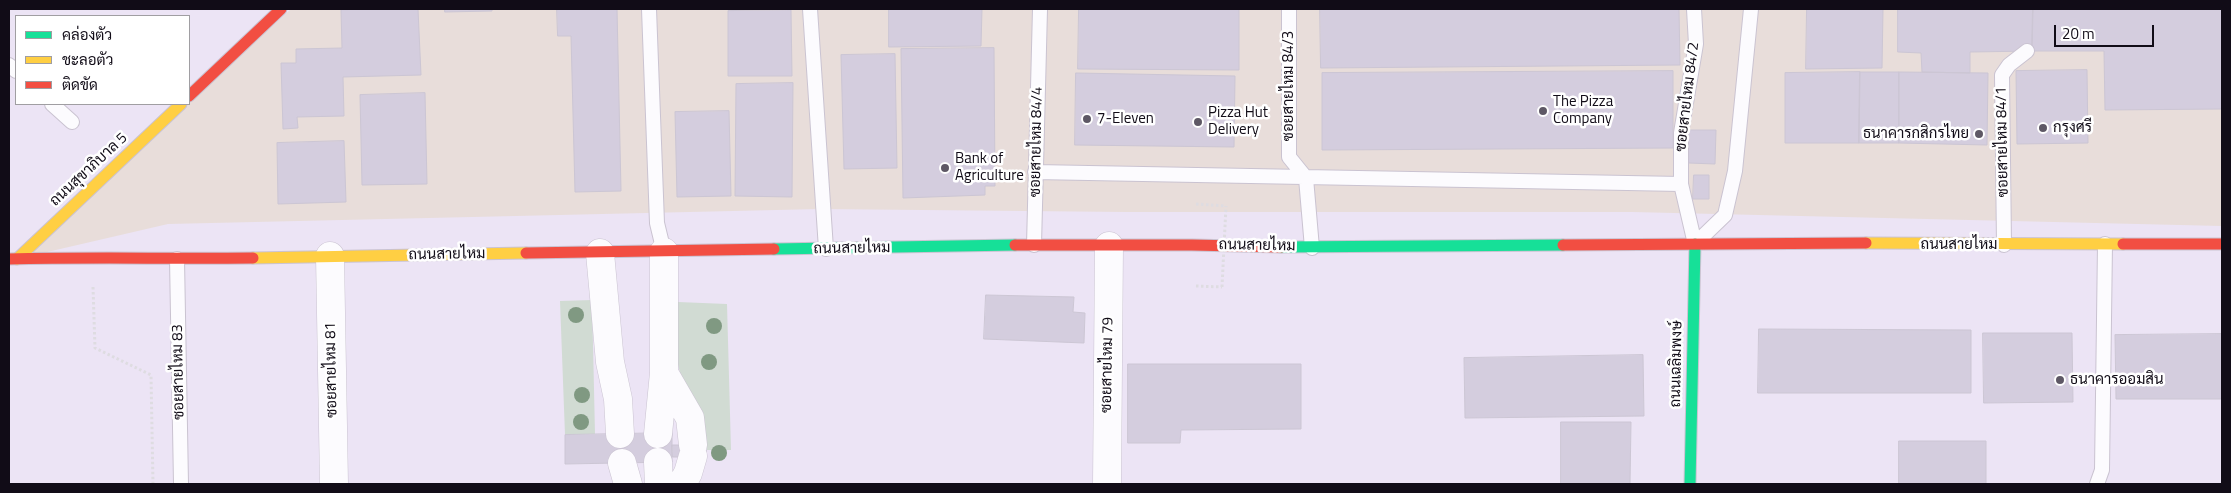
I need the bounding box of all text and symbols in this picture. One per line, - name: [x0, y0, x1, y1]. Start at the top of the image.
- legend: [15, 15, 190, 105]
- scale bar: [2056, 15, 2156, 47]
- text: 20 m: [2062, 22, 2095, 45]
- text: คล่องตัว: [62, 23, 112, 46]
- street label: ซอยสายไหม 84/3: [1280, 31, 1298, 141]
- street label: ซอยสายไหม 84/2: [1672, 41, 1704, 153]
- text: ชะลอตัว: [62, 48, 113, 71]
- text: ติดขัด: [62, 73, 98, 96]
- street label: ซอยสายไหม 84/4: [1027, 87, 1047, 197]
- street label: ซอยสายไหม 84/1: [1993, 87, 2013, 197]
- place label: The Pizza Company: [1553, 93, 1613, 128]
- place label: Pizza Hut Delivery: [1208, 104, 1268, 139]
- marker: The Pizza Company: [1537, 105, 1549, 117]
- place label: 7-Eleven: [1097, 110, 1154, 128]
- marker: 7-Eleven: [1081, 113, 1093, 125]
- marker: Pizza Hut Delivery: [1192, 116, 1204, 128]
- place label: กรุงศรี: [2053, 119, 2092, 137]
- marker: กรุงศรี: [2037, 122, 2049, 134]
- place label: ธนาคารกสิกรไทย: [1863, 125, 1969, 143]
- marker: ธนาคารกสิกรไทย: [1973, 128, 1985, 140]
- street label: ถนนสุขาภิบาล 5: [47, 130, 131, 210]
- place label: Bank of Agriculture: [955, 150, 1024, 185]
- marker: Bank of Agriculture: [939, 162, 951, 174]
- street label: ถนนสายไหม: [1218, 236, 1296, 256]
- street label: ถนนสายไหม: [1921, 236, 1997, 254]
- street label: ถนนสายไหม: [813, 239, 891, 259]
- street label: ถนนสายไหม: [408, 245, 486, 265]
- street label: ซอยสายไหม 79: [1098, 317, 1118, 413]
- street label: ถนนเฉลิมพงษ์: [1667, 320, 1687, 408]
- street label: ซอยสายไหม 81: [322, 322, 342, 418]
- street label: ซอยสายไหม 83: [169, 324, 189, 420]
- place label: ธนาคารออมสิน: [2070, 371, 2164, 389]
- marker: ธนาคารออมสิน: [2054, 374, 2066, 386]

